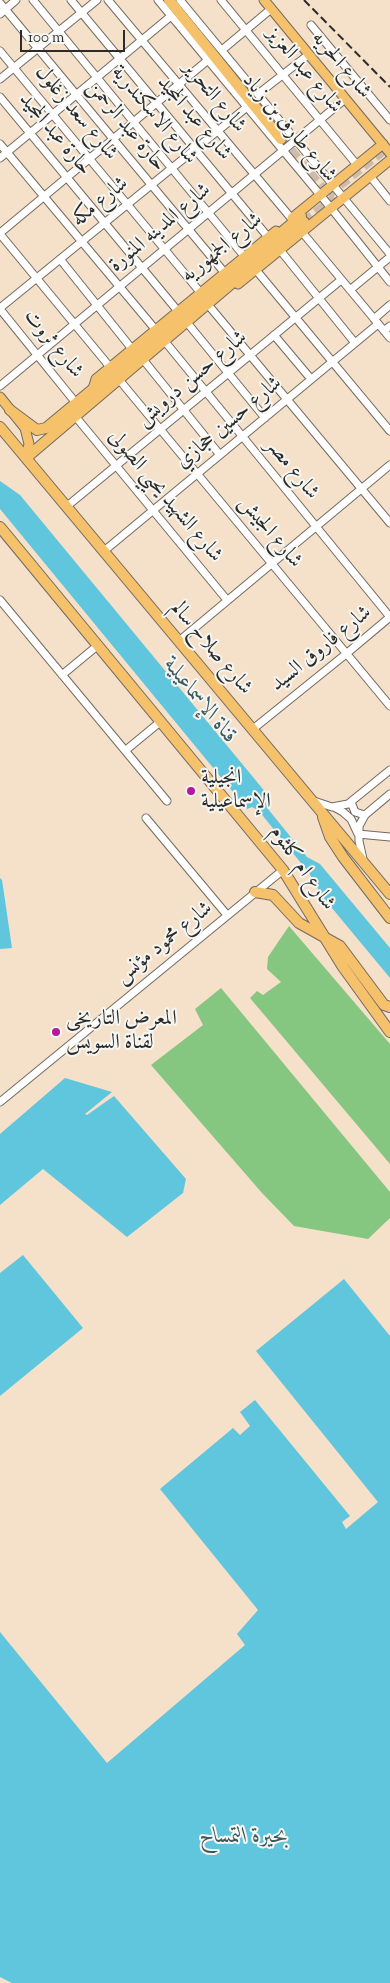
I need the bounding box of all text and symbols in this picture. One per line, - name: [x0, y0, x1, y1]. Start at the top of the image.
- scale bar: [22, 20, 128, 52]
- street label: شارع عبد العزيز: [260, 23, 346, 119]
- street label: شارع الحريه: [304, 27, 376, 105]
- text: 100 m: [28, 28, 64, 49]
- street label: شارع التحرير: [176, 57, 250, 139]
- street label: شارع سعد زغلول: [28, 61, 122, 167]
- street label: شارع الاسكندرية: [104, 61, 202, 171]
- street label: شارع طارق بن زياد: [235, 69, 341, 189]
- street label: شارع عبد المجيد: [150, 71, 236, 167]
- street label: حارة عبد الرحمن: [80, 76, 170, 178]
- street label: حارة عبد المجيد: [12, 88, 96, 182]
- street label: شارع مكه: [67, 172, 135, 234]
- street label: شارع المدينه المنورة: [105, 179, 217, 279]
- street label: شارع الجمهوريه: [177, 209, 269, 289]
- street label: شارع ثروت: [17, 305, 87, 385]
- street label: شارع حسن درويش: [133, 326, 253, 434]
- street label: شارع حسين حجازي: [172, 372, 288, 476]
- street label: شارع الشهيد يحيي الصولى: [101, 426, 227, 568]
- street label: شارع مصر: [259, 434, 323, 506]
- street label: شارع الجيش: [232, 492, 306, 574]
- street label: شارع صلاح سالم: [164, 597, 256, 701]
- street label: شارع فاروق السيد: [266, 602, 378, 698]
- water label: قناة الإسماعيلية: [156, 654, 242, 750]
- place label: انجيلية الإسماعيلية: [201, 766, 271, 816]
- marker: انجيلية الإسماعيلية: [185, 785, 197, 797]
- street label: شارع ام كلثوم: [263, 822, 339, 916]
- street label: شارع محمود مؤنس: [111, 897, 219, 991]
- place label: المعرض التاريخى لقناة السويس: [66, 1007, 177, 1057]
- marker: المعرض التاريخى لقناة السويس: [50, 1026, 62, 1038]
- water label: بحيرة التمساح: [200, 1825, 288, 1851]

